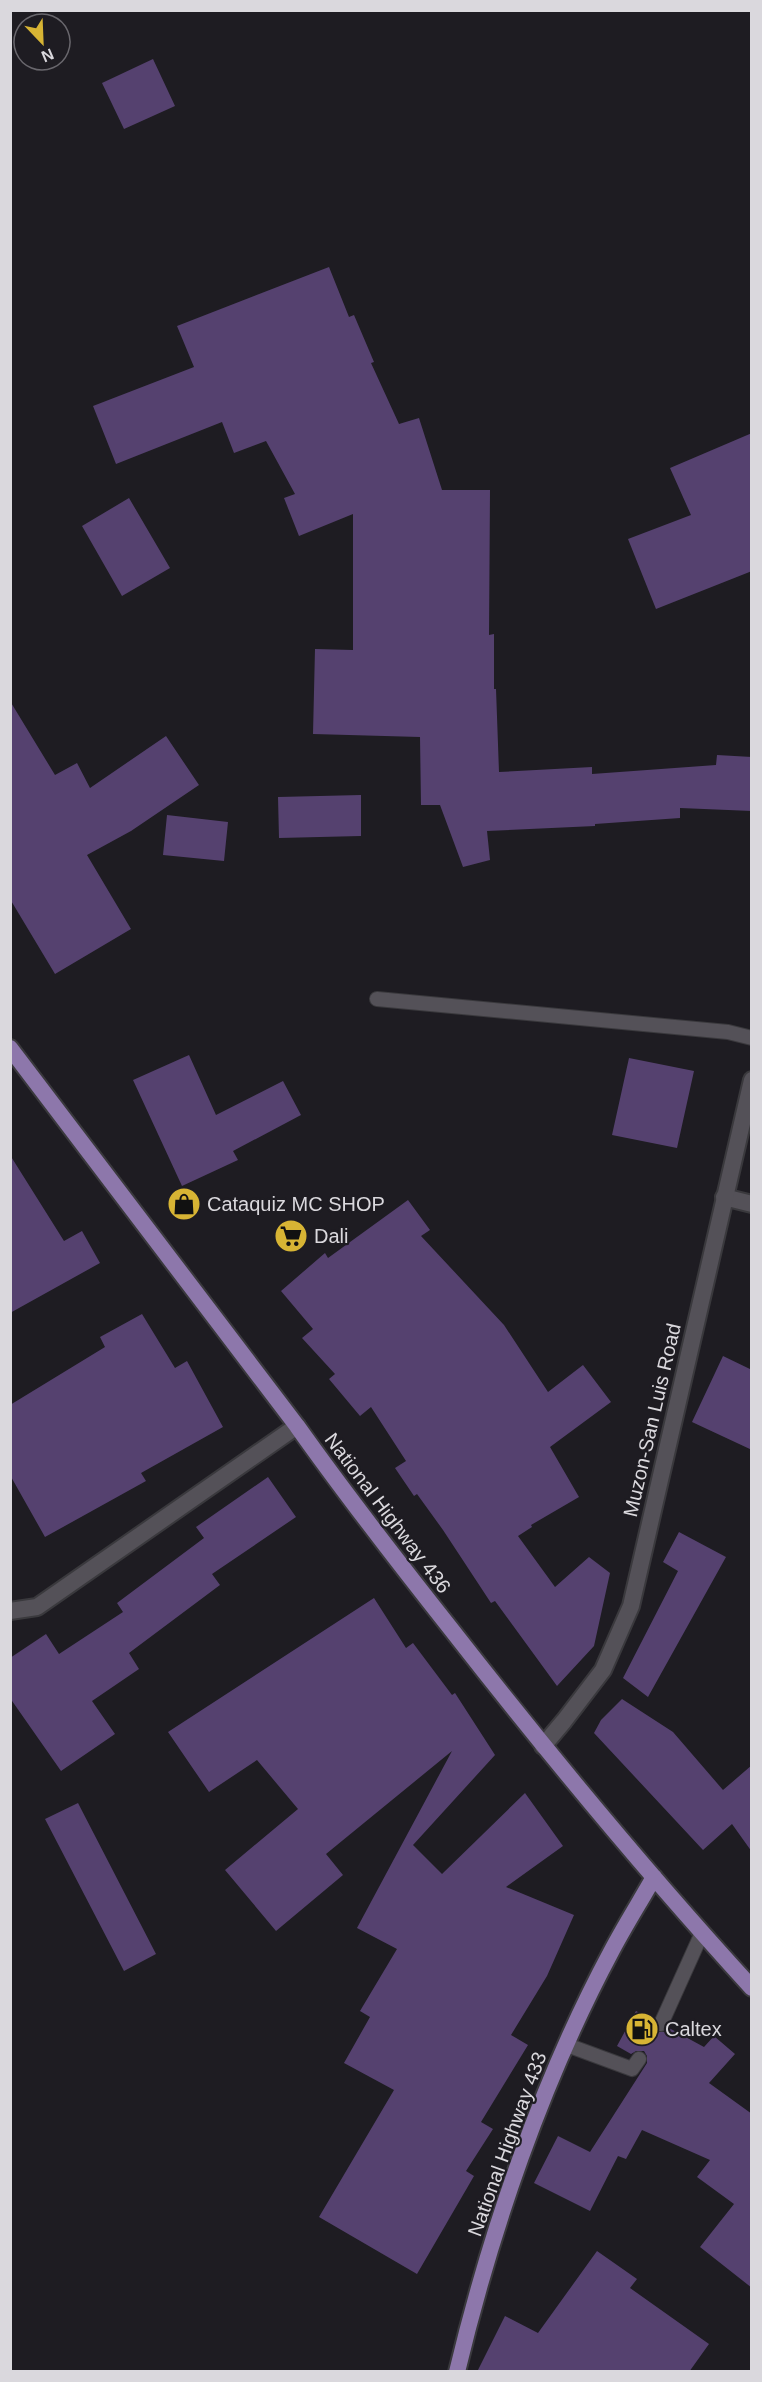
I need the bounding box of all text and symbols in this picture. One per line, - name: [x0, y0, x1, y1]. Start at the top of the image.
- north arrow: [12, 12, 72, 72]
- text: N: [39, 45, 56, 65]
- shop icon: Cataquiz MC SHOP: [166, 1186, 202, 1222]
- place label: Cataquiz MC SHOP: [207, 1193, 385, 1215]
- supermarket icon: Dali: [273, 1218, 309, 1254]
- place label: Dali: [314, 1225, 348, 1247]
- street label: Muzon-San Luis Road: [619, 1321, 685, 1519]
- street label: National Highway 436: [321, 1429, 455, 1597]
- fuel station icon: Caltex: [624, 2011, 660, 2047]
- place label: Caltex: [665, 2018, 722, 2040]
- street label: National Highway 433: [463, 2049, 551, 2239]

